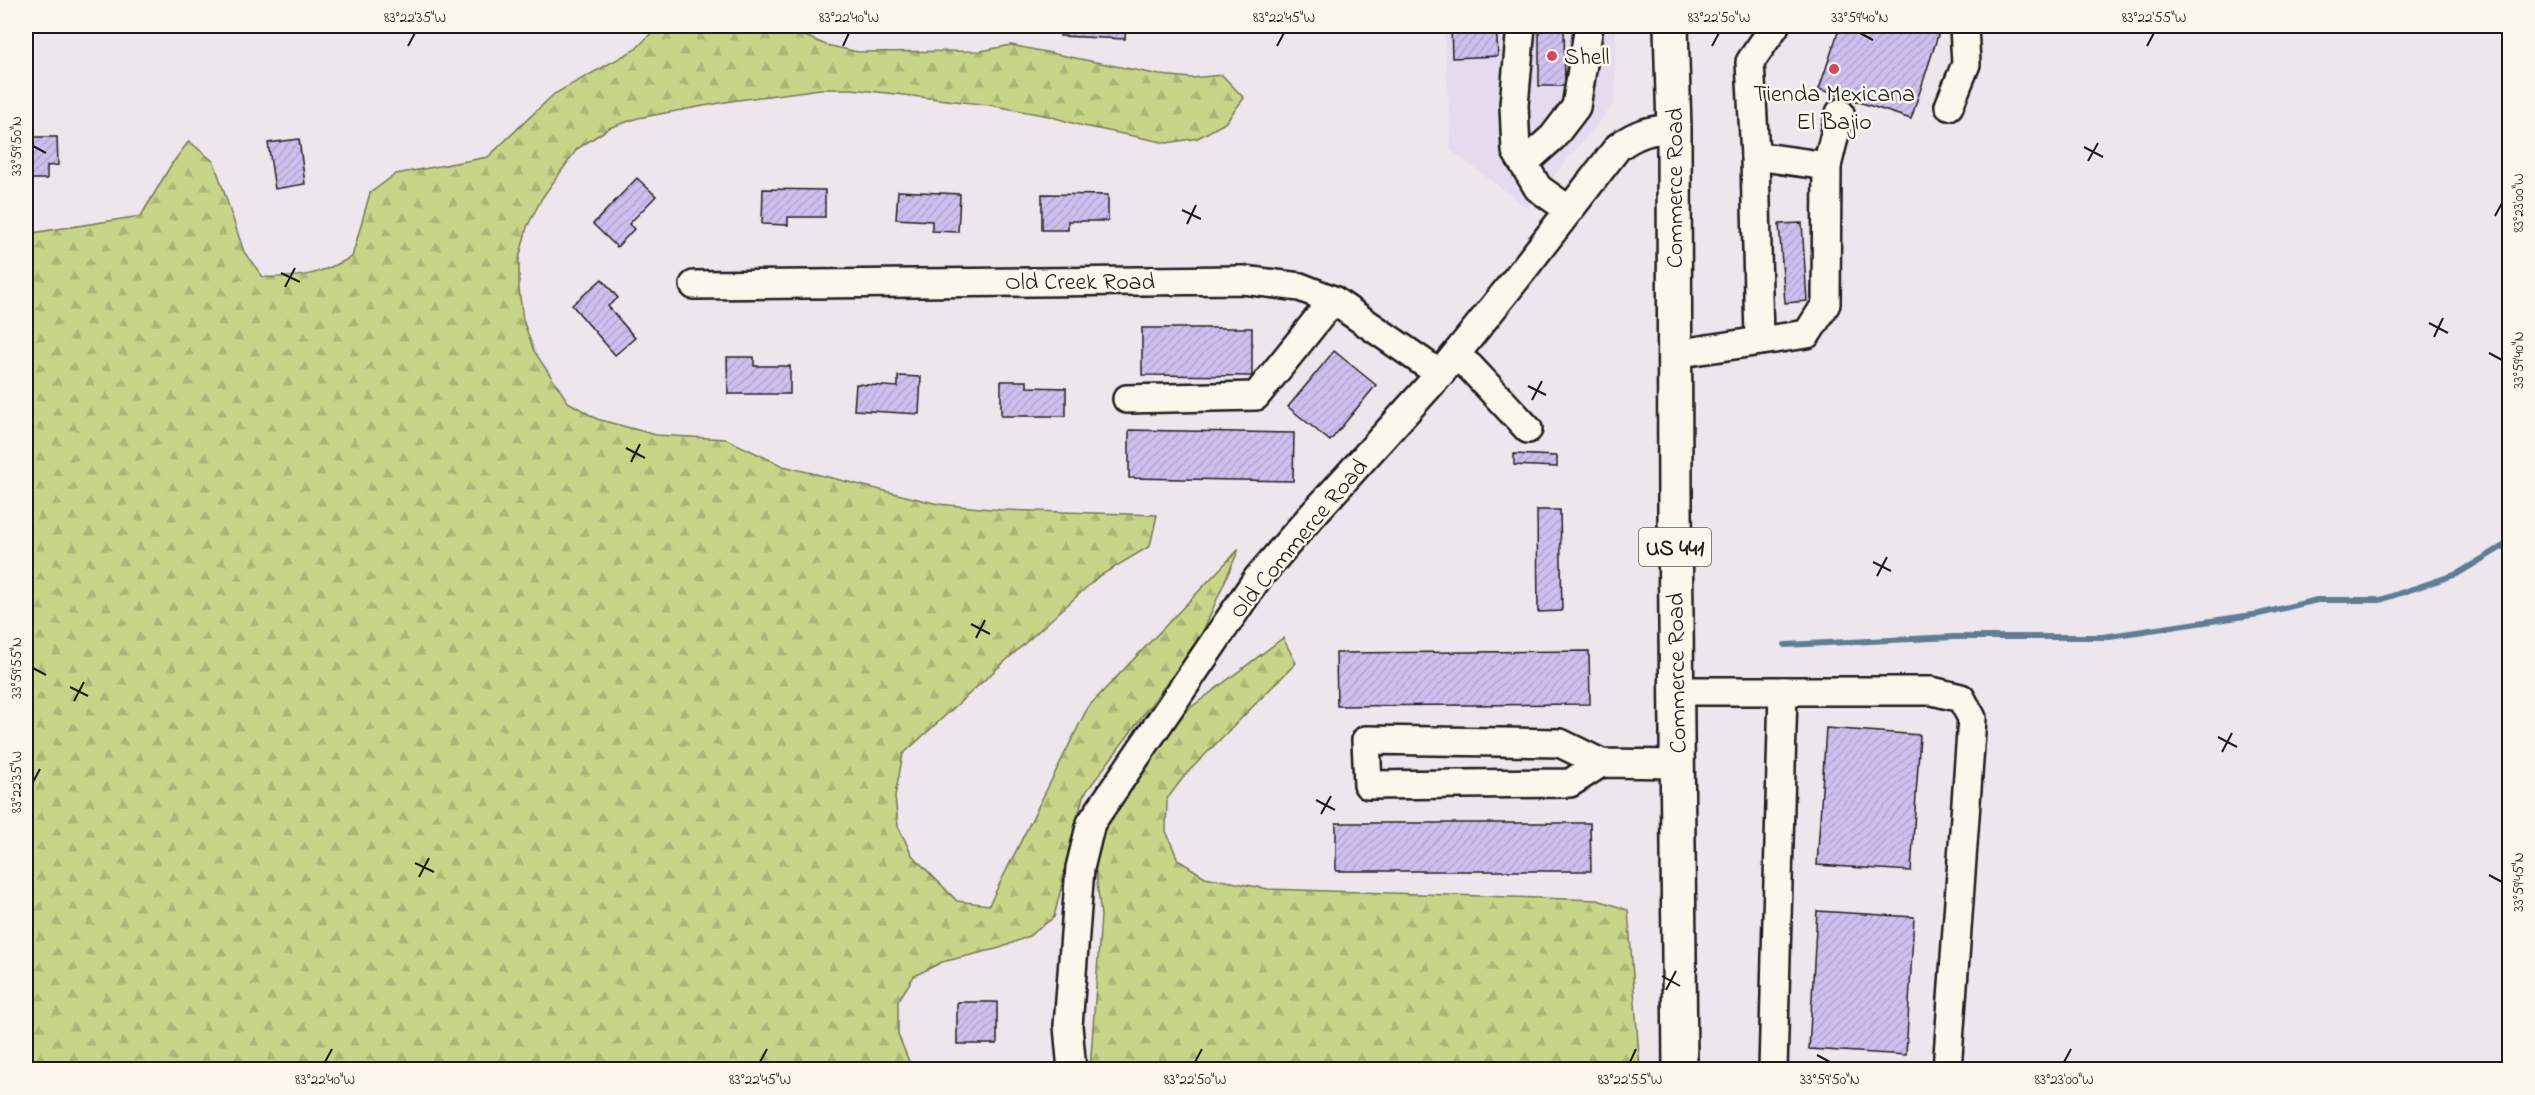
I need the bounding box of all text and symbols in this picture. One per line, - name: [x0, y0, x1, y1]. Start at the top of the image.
- text: 83°22'35"W: [384, 7, 446, 29]
- text: 83°22'40"W: [819, 7, 879, 29]
- text: 83°22'45"W: [1253, 7, 1315, 29]
- text: 83°22'50"W: [1688, 7, 1750, 29]
- text: 33°59'40"N: [1831, 7, 1889, 29]
- text: 83°22'55"W: [2122, 7, 2186, 29]
- place label: Shell: [1564, 41, 1610, 76]
- marker: Shell: [1545, 49, 1559, 63]
- marker: Tienda Mexicana El Bajio: [1827, 62, 1841, 76]
- place label: Tienda Mexicana El Bajio: [1753, 78, 1915, 141]
- street label: Commerce Road: [1659, 107, 1694, 268]
- text: 33°59'50"N: [6, 116, 28, 176]
- text: 83°23'00"W: [2508, 173, 2530, 233]
- street label: Old Creek Road: [1005, 266, 1156, 301]
- text: 33°59'40"N: [2508, 331, 2530, 389]
- street label: Old Commerce Road: [1222, 451, 1378, 627]
- road number: US 441: [1639, 528, 1711, 566]
- street label: Commerce Road: [1660, 592, 1697, 754]
- text: 33°59'55"N: [6, 637, 28, 699]
- text: 83°22'35"W: [6, 751, 28, 813]
- text: 33°59'45"N: [2508, 852, 2530, 912]
- text: 83°22'40"W: [295, 1069, 355, 1091]
- text: 83°22'45"W: [729, 1069, 791, 1091]
- text: 83°22'50"W: [1164, 1069, 1226, 1091]
- text: 83°22'55"W: [1598, 1069, 1662, 1091]
- text: 33°59'50"N: [1800, 1069, 1860, 1091]
- text: 83°23'00"W: [2034, 1069, 2094, 1091]

